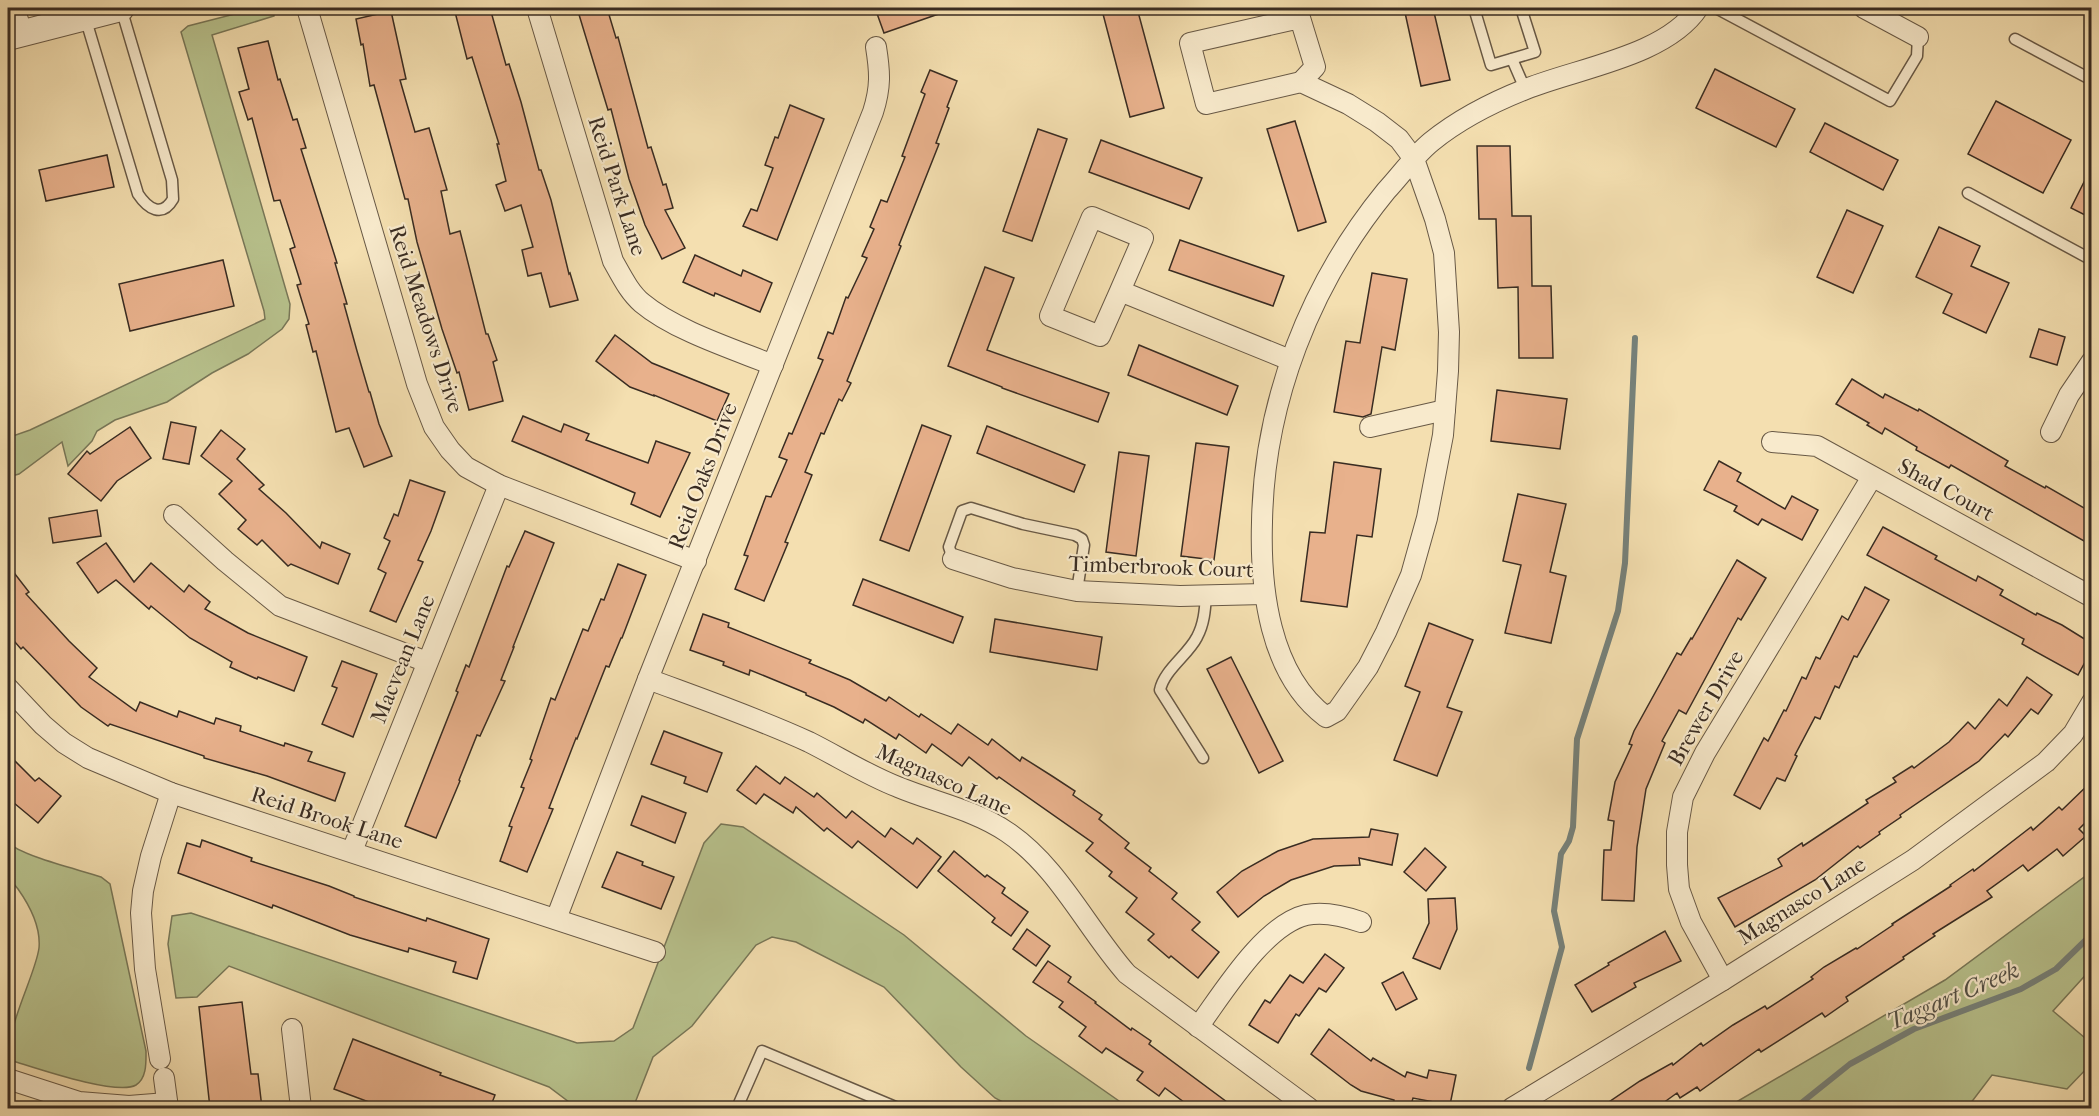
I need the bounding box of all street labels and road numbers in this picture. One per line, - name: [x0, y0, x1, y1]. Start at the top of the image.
- street label: Reid Park Lane: [582, 113, 652, 259]
- street label: Reid Meadows Drive: [383, 222, 469, 416]
- street label: Reid Oaks Drive: [663, 399, 743, 553]
- street label: Shad Court: [1893, 453, 1999, 527]
- street label: Timberbrook Court: [1068, 551, 1254, 583]
- street label: Macvean Lane: [365, 591, 441, 727]
- street label: Brewer Drive: [1663, 646, 1750, 770]
- street label: Magnasco Lane: [872, 738, 1016, 822]
- street label: Reid Brook Lane: [248, 781, 406, 855]
- street label: Magnasco Lane: [1733, 851, 1871, 951]

